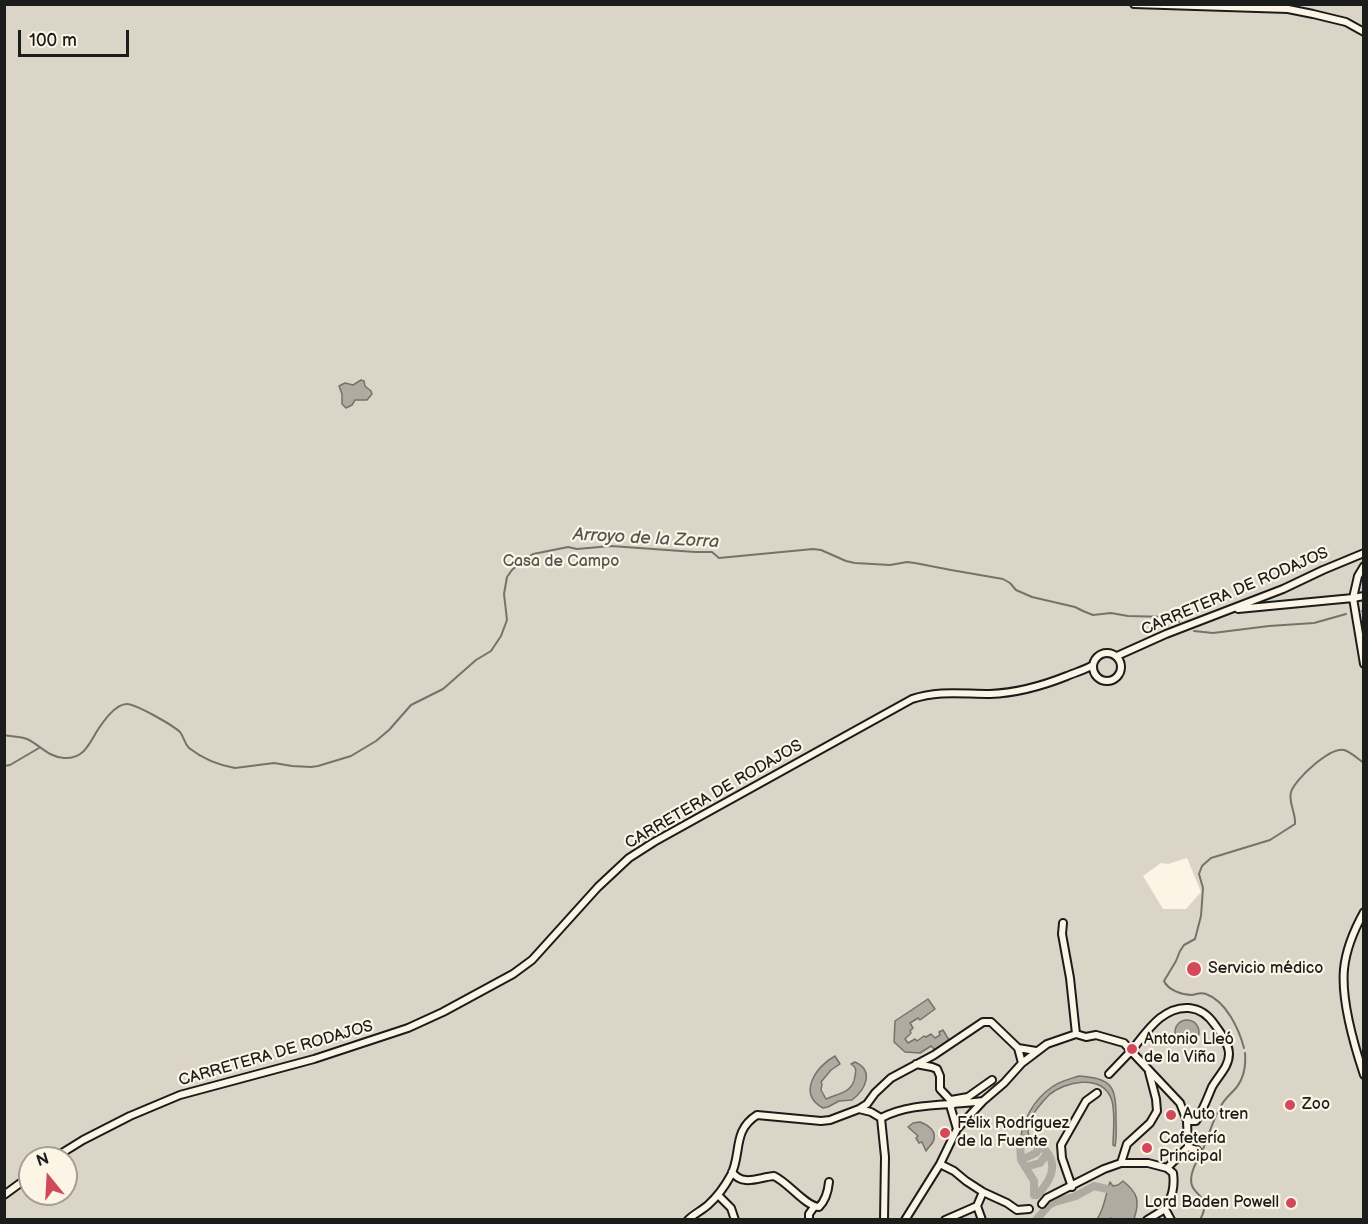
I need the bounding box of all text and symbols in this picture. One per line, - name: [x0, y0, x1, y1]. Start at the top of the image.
- scale bar: [21, 18, 132, 56]
- text: 100 m: [29, 30, 77, 51]
- water label: Arroyo de la Zorra: [572, 524, 720, 554]
- street label: CARRETERA DE RODAJOS: [1139, 544, 1331, 640]
- park label: Casa de Campo: [503, 552, 619, 572]
- street label: CARRETERA DE RODAJOS: [622, 736, 806, 854]
- place label: Servicio médico: [1208, 959, 1323, 979]
- marker: Servicio médico: [1185, 960, 1203, 978]
- street label: CARRETERA DE RODAJOS: [177, 1017, 375, 1091]
- place label: Antonio Lleó de la Viña: [1144, 1030, 1234, 1068]
- marker: Antonio Lleó de la Viña: [1125, 1042, 1139, 1056]
- place label: Zoo: [1302, 1095, 1330, 1115]
- marker: Zoo: [1283, 1098, 1297, 1112]
- place label: Auto tren: [1183, 1105, 1248, 1125]
- marker: Auto tren: [1164, 1108, 1178, 1122]
- place label: Félix Rodríguez de la Fuente: [957, 1114, 1069, 1152]
- marker: Félix Rodríguez de la Fuente: [938, 1126, 952, 1140]
- place label: Cafetería Principal: [1159, 1129, 1226, 1167]
- marker: Cafetería Principal: [1140, 1141, 1154, 1155]
- north arrow: [18, 1146, 78, 1206]
- text: N: [34, 1149, 52, 1171]
- place label: Lord Baden Powell: [1145, 1193, 1279, 1213]
- marker: Lord Baden Powell: [1284, 1196, 1298, 1210]

